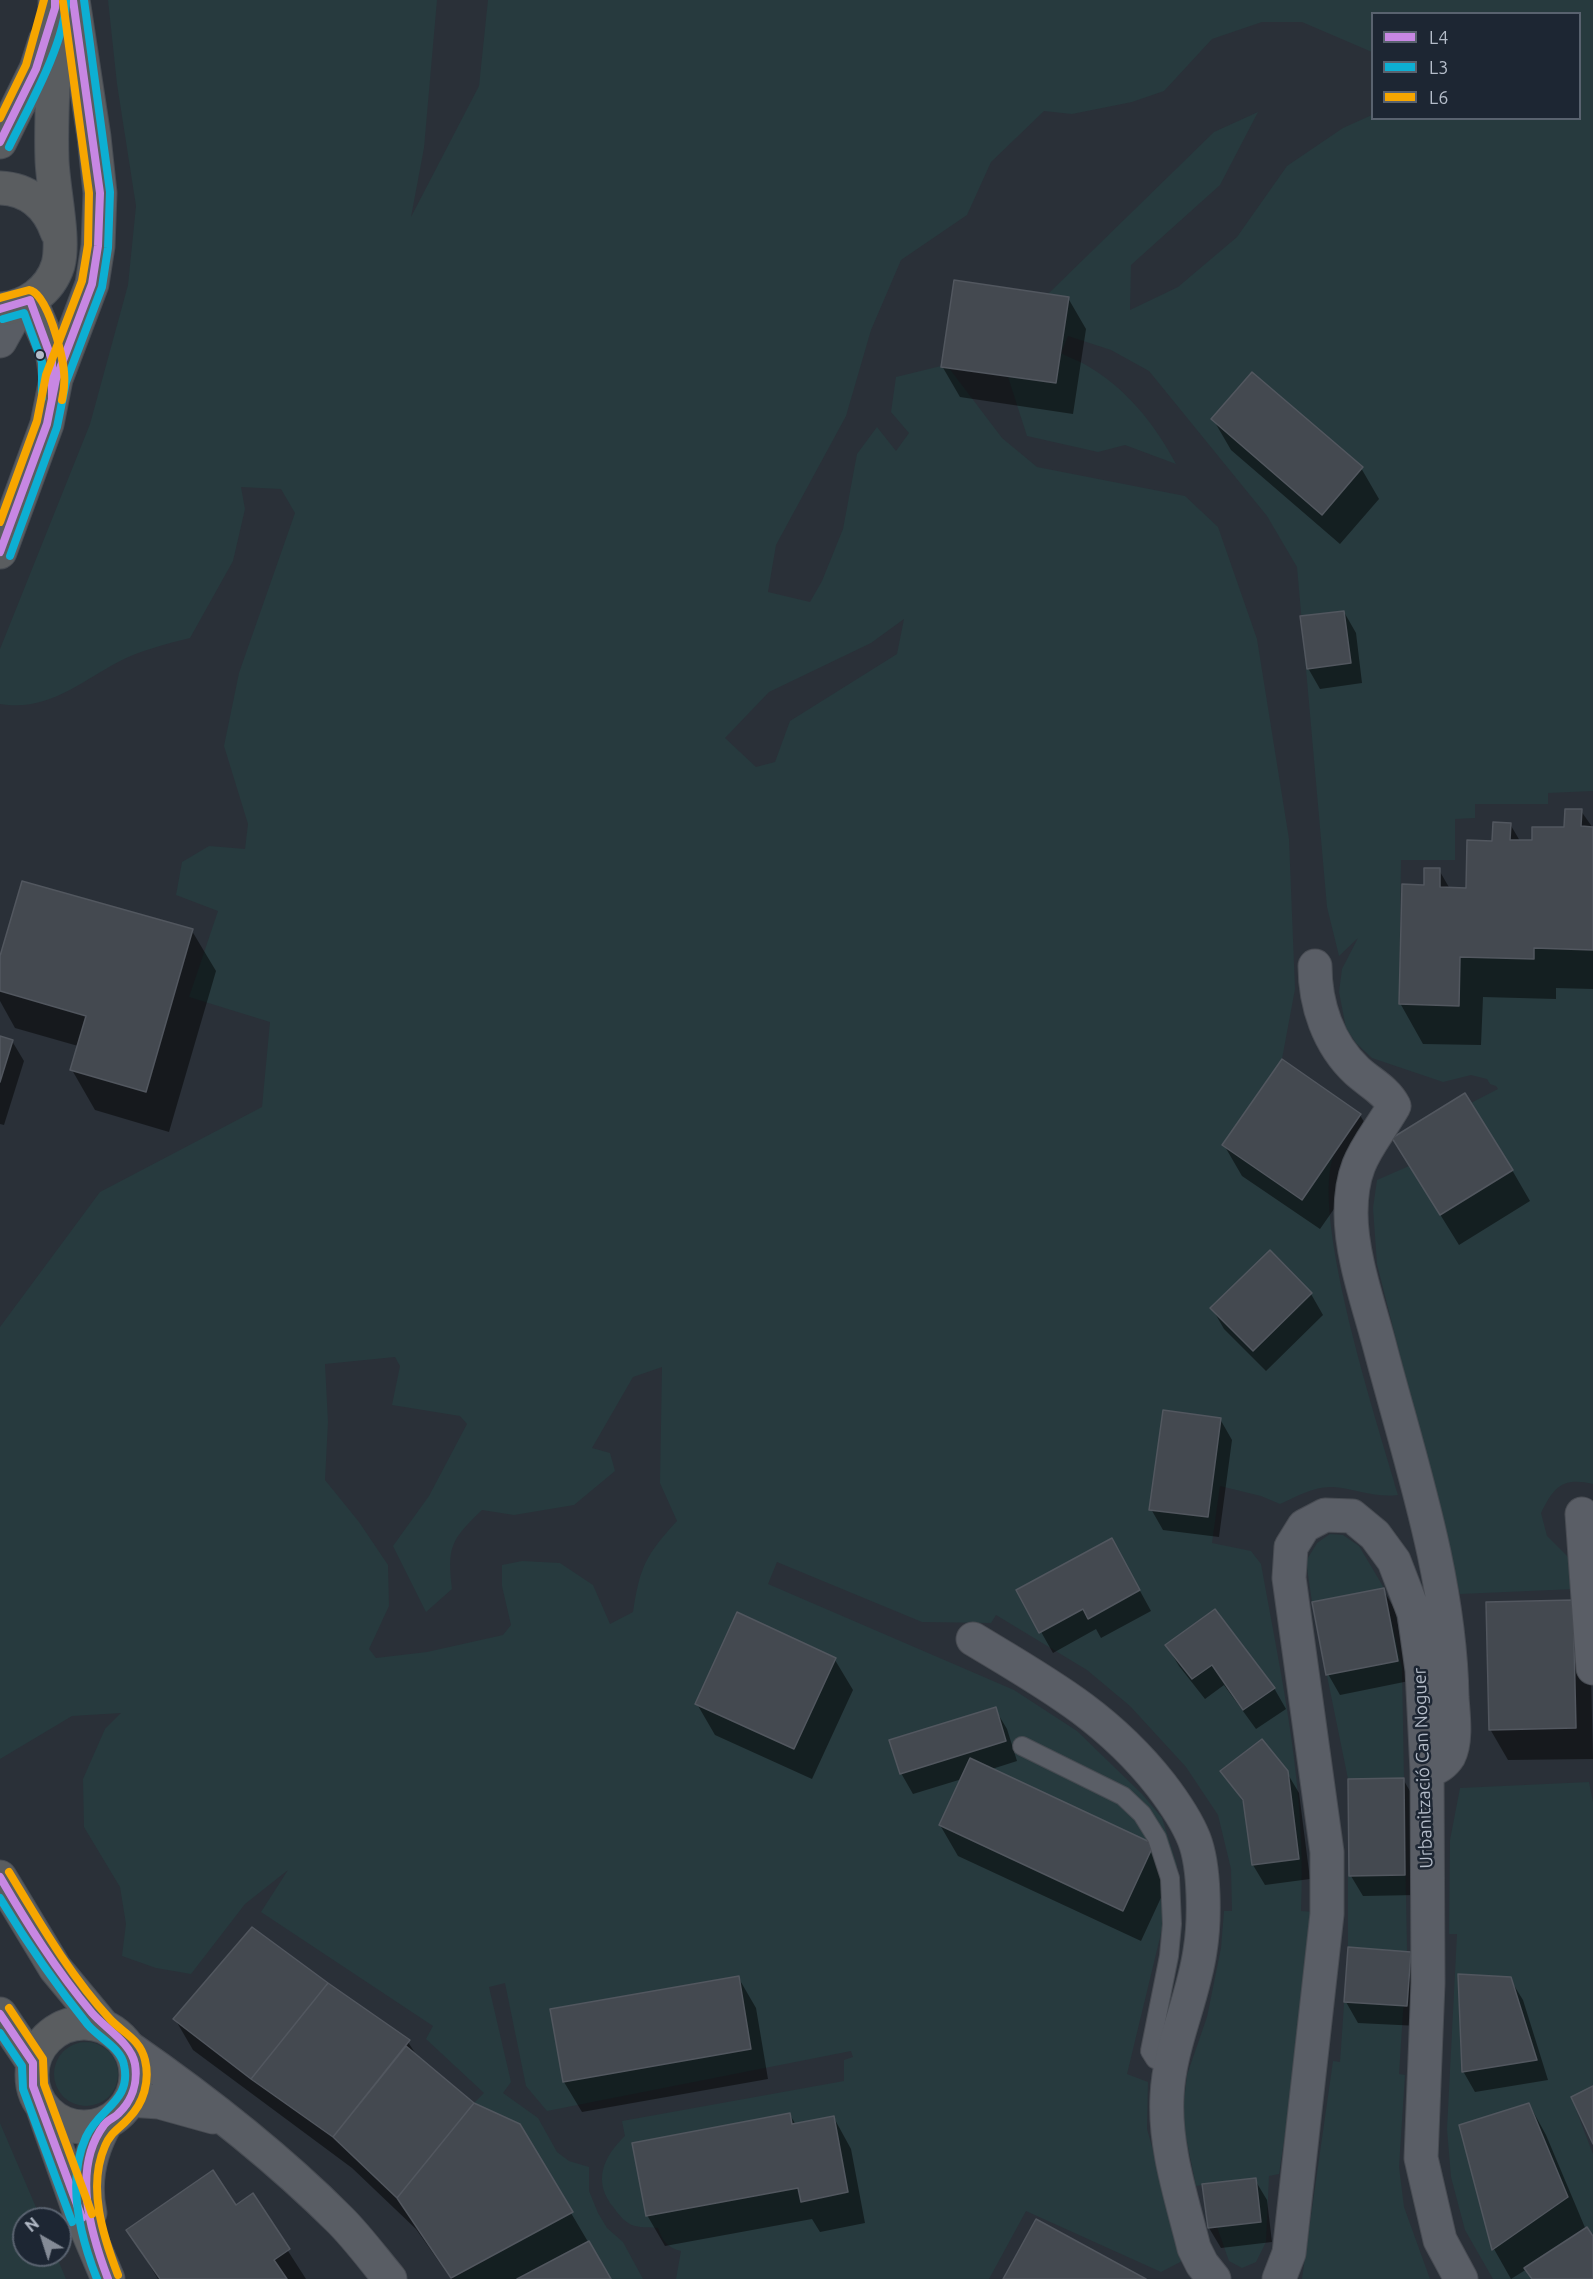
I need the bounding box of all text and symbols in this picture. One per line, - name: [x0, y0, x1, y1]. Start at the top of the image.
- legend: [1371, 12, 1581, 120]
- text: L4: [1429, 27, 1448, 47]
- text: L3: [1429, 57, 1448, 77]
- text: L6: [1429, 87, 1448, 107]
- unlabelled marker: [34, 349, 46, 361]
- street label: Urbanització Can Noguer: [1409, 1667, 1437, 1869]
- north arrow: [12, 2207, 72, 2267]
- text: N: [22, 2214, 42, 2235]

